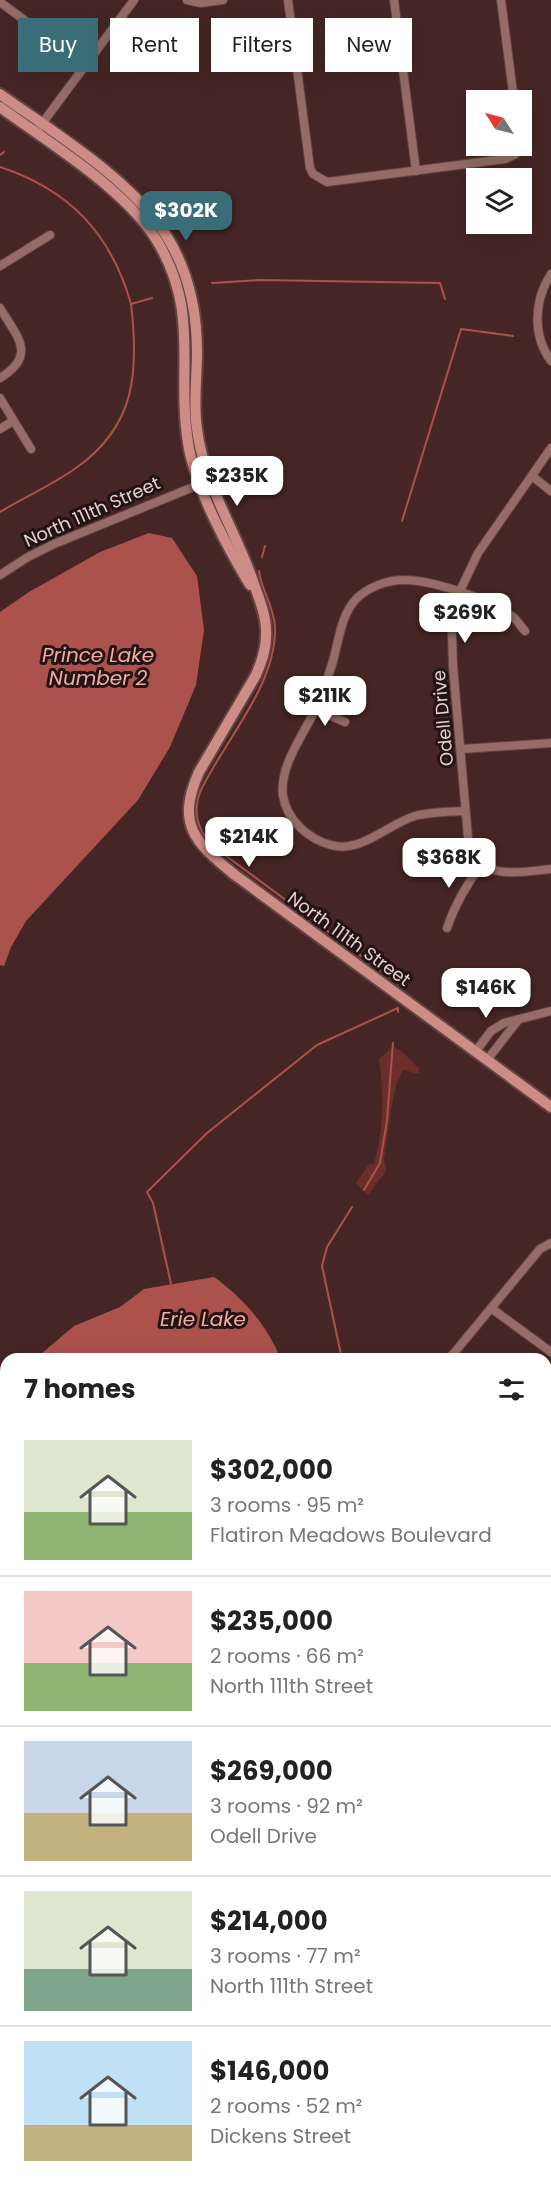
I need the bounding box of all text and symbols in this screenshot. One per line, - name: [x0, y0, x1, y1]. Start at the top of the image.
- chip: Buy: [18, 18, 98, 72]
- chip: Rent: [110, 18, 199, 72]
- chip: Filters: [211, 18, 313, 72]
- chip: New: [325, 18, 412, 72]
- north arrow: [466, 90, 532, 156]
- map controls: [466, 90, 532, 234]
- button: layers: [466, 168, 532, 234]
- pin: $302K: [144, 191, 228, 242]
- text: $302K: [154, 196, 218, 224]
- pin: $235K: [195, 456, 279, 507]
- text: $235K: [205, 461, 269, 489]
- street label: North 111th Street: [20, 470, 164, 553]
- pin: $269K: [423, 593, 507, 644]
- text: $269K: [433, 598, 497, 626]
- water label: Prince Lake Number 2: [42, 641, 154, 692]
- street label: Odell Drive: [426, 669, 459, 767]
- pin: $211K: [283, 676, 367, 727]
- text: $211K: [298, 681, 352, 709]
- pin: $214K: [207, 817, 291, 868]
- text: $214K: [219, 822, 279, 850]
- pin: $368K: [407, 838, 491, 889]
- text: $368K: [417, 843, 481, 871]
- street label: North 111th Street: [283, 885, 416, 992]
- pin: $146K: [444, 968, 528, 1019]
- text: $146K: [456, 973, 516, 1001]
- water label: Erie Lake: [160, 1305, 246, 1333]
- text: 7 homes: [24, 1371, 136, 1407]
- icon: filters: [495, 1373, 528, 1406]
- text: $302,000: [210, 1452, 333, 1488]
- icon: home: [72, 1464, 144, 1536]
- text: 3 rooms · 95 m²: [210, 1491, 364, 1519]
- text: Flatiron Meadows Boulevard: [210, 1521, 492, 1549]
- text: $235,000: [210, 1603, 333, 1639]
- icon: home: [72, 1615, 144, 1687]
- text: 2 rooms · 66 m²: [210, 1642, 364, 1670]
- text: North 111th Street: [210, 1672, 373, 1700]
- text: $269,000: [210, 1753, 333, 1789]
- icon: home: [72, 1765, 144, 1837]
- text: 3 rooms · 92 m²: [210, 1792, 363, 1820]
- text: Odell Drive: [210, 1822, 317, 1850]
- text: $214,000: [210, 1903, 328, 1939]
- icon: home: [72, 1915, 144, 1987]
- text: 3 rooms · 77 m²: [210, 1942, 361, 1970]
- text: North 111th Street: [210, 1972, 373, 2000]
- text: $146,000: [210, 2053, 329, 2089]
- icon: home: [72, 2065, 144, 2137]
- text: 2 rooms · 52 m²: [210, 2092, 362, 2120]
- text: Dickens Street: [210, 2122, 351, 2150]

